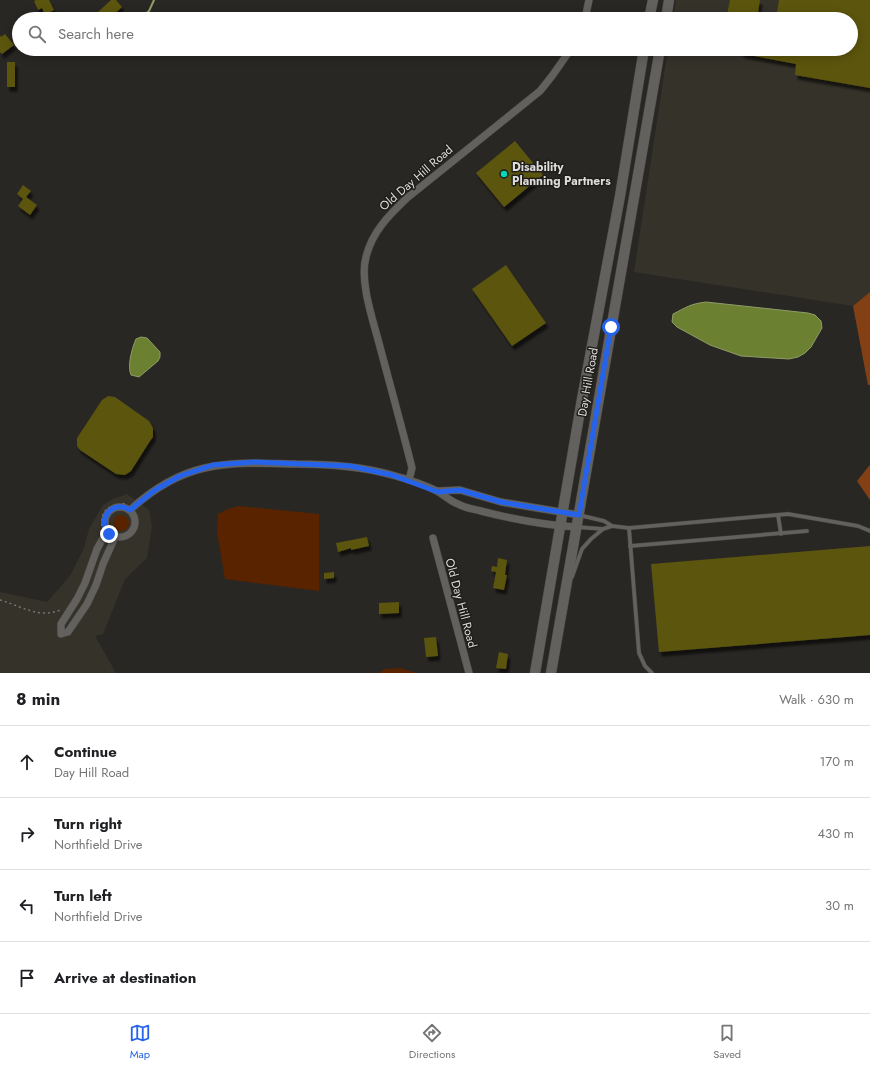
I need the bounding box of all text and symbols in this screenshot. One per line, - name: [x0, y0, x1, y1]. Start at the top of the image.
- search box: [12, 12, 858, 56]
- icon: search: [26, 23, 48, 45]
- text: Search here: [58, 23, 134, 45]
- street label: Old Day Hill Road: [375, 141, 457, 215]
- place label: Disability Planning Partners: [512, 158, 611, 190]
- marker: Disability Planning Partners: [499, 169, 509, 179]
- route start: [602, 318, 620, 336]
- street label: Day Hill Road: [573, 346, 603, 418]
- route end: [100, 525, 118, 543]
- street label: Old Day Hill Road: [440, 556, 482, 650]
- text: 8 min: [16, 687, 60, 711]
- text: Walk · 630 m: [779, 690, 854, 709]
- text: Continue: [54, 741, 117, 763]
- icon: ahead: [16, 751, 38, 773]
- text: 170 m: [819, 752, 854, 771]
- text: Day Hill Road: [54, 763, 129, 782]
- text: Turn right: [54, 813, 122, 835]
- icon: right: [16, 823, 38, 845]
- text: 430 m: [817, 824, 854, 843]
- text: Northfield Drive: [54, 835, 143, 854]
- text: Turn left: [54, 885, 112, 907]
- icon: left: [16, 895, 38, 917]
- text: 30 m: [825, 896, 854, 915]
- text: Northfield Drive: [54, 907, 143, 926]
- icon: arrive: [16, 967, 38, 989]
- text: Arrive at destination: [54, 967, 196, 989]
- tab: Map: [129, 1022, 151, 1062]
- tab: Directions: [409, 1022, 455, 1062]
- tab: Saved: [713, 1022, 741, 1062]

